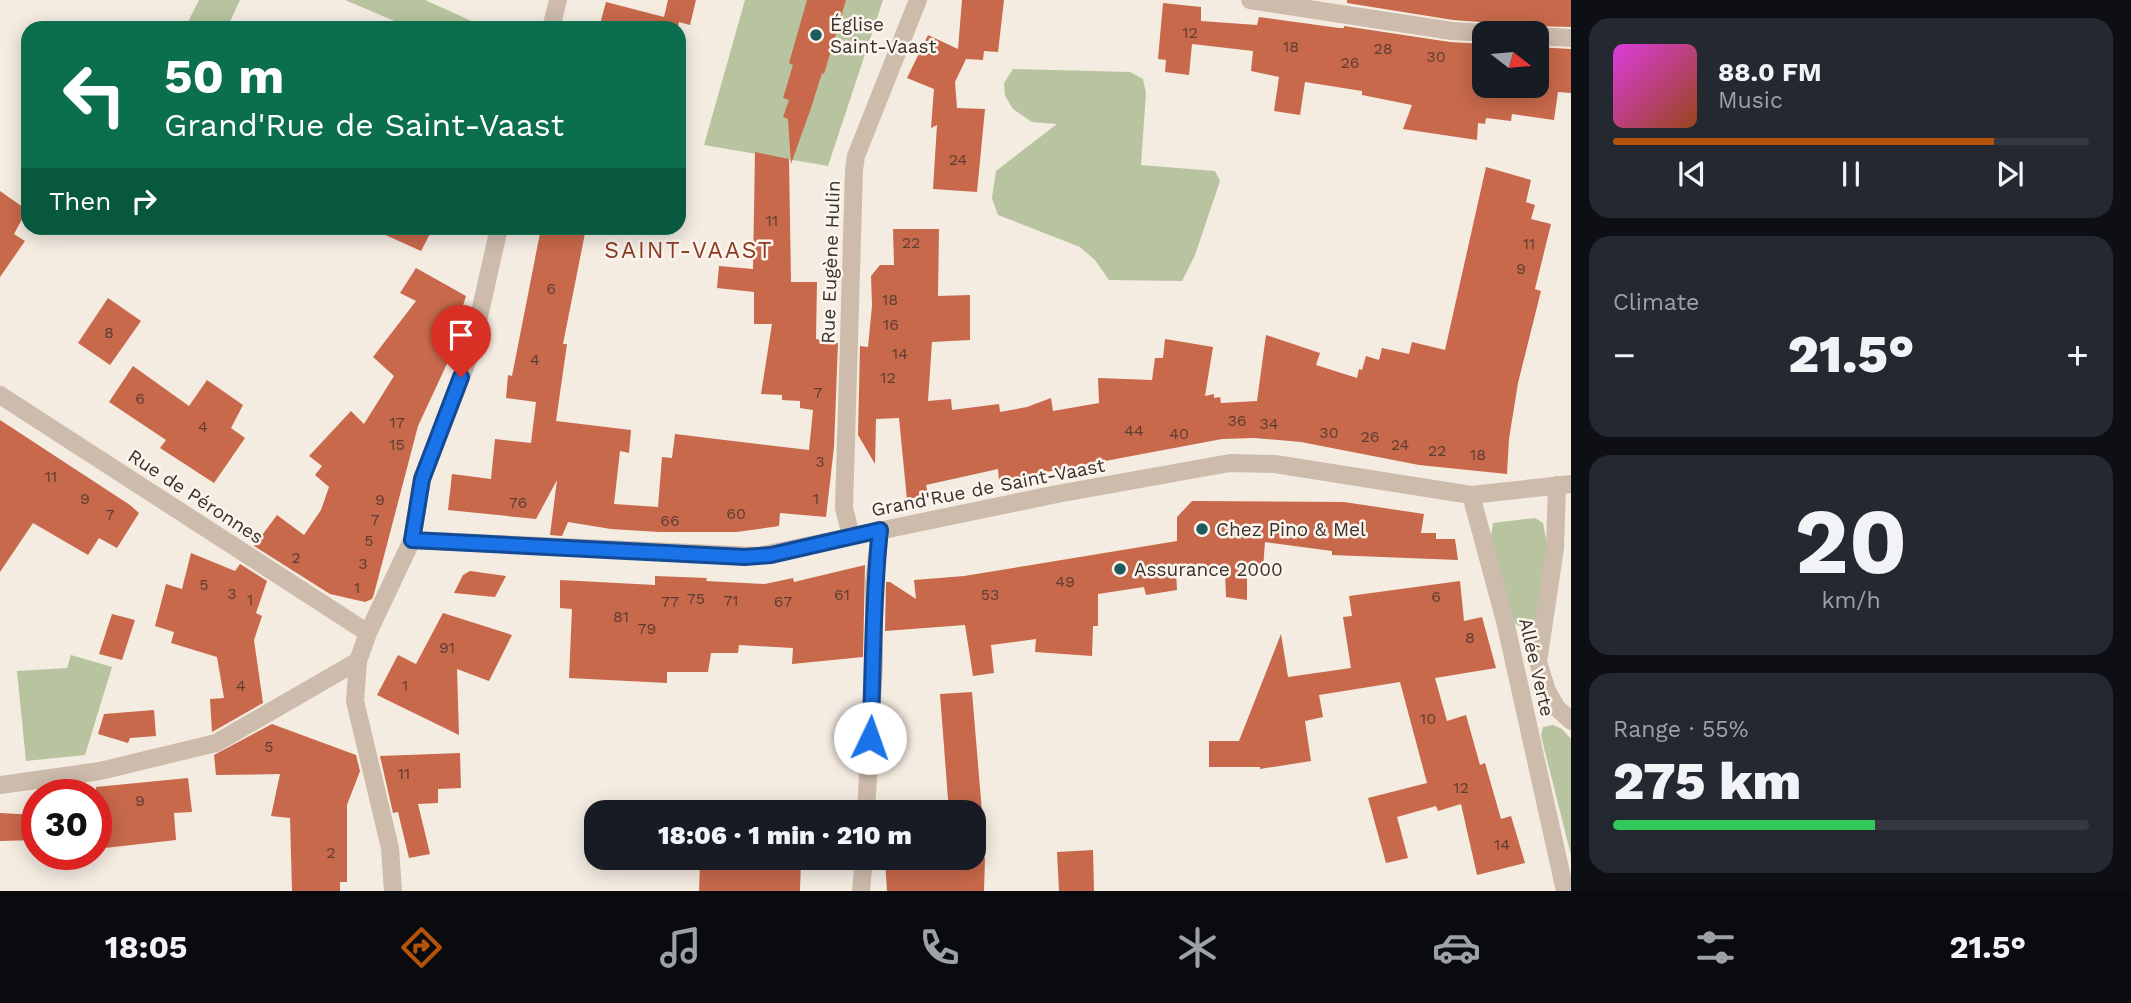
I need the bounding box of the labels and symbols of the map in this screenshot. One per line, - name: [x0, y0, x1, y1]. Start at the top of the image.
- place label: Église Saint-Vaast: [830, 13, 937, 58]
- north arrow: [1472, 21, 1549, 98]
- house number: 12: [1182, 23, 1198, 42]
- marker: Église Saint-Vaast: [808, 27, 824, 43]
- house number: 18: [1283, 37, 1299, 56]
- house number: 28: [1373, 39, 1393, 58]
- house number: 30: [1426, 47, 1446, 66]
- house number: 26: [1340, 53, 1360, 72]
- house number: 24: [949, 150, 968, 169]
- street label: Rue Eugène Hulin: [816, 180, 845, 344]
- house number: 11: [766, 211, 778, 230]
- house number: 22: [902, 233, 920, 252]
- house number: 11: [1523, 234, 1535, 253]
- district label: SAINT-VAAST: [604, 237, 774, 264]
- house number: 9: [1516, 259, 1526, 278]
- house number: 6: [546, 279, 556, 298]
- house number: 18: [882, 290, 898, 309]
- pin: [431, 305, 491, 377]
- house number: 16: [883, 315, 899, 334]
- house number: 8: [104, 323, 114, 342]
- house number: 14: [892, 344, 908, 363]
- house number: 4: [530, 350, 540, 369]
- house number: 12: [880, 368, 896, 387]
- house number: 7: [814, 383, 823, 402]
- house number: 6: [135, 389, 145, 408]
- house number: 36: [1227, 411, 1247, 430]
- house number: 17: [389, 413, 405, 432]
- house number: 34: [1259, 414, 1279, 433]
- house number: 4: [198, 417, 208, 436]
- house number: 44: [1124, 421, 1144, 440]
- house number: 30: [1319, 423, 1339, 442]
- house number: 40: [1169, 424, 1189, 443]
- house number: 26: [1360, 427, 1380, 446]
- house number: 15: [389, 435, 405, 454]
- house number: 24: [1391, 435, 1410, 454]
- house number: 22: [1428, 441, 1446, 460]
- street label: Rue de Péronnes: [124, 444, 268, 549]
- house number: 18: [1470, 445, 1486, 464]
- house number: 3: [815, 452, 825, 471]
- street label: Grand'Rue de Saint-Vaast: [869, 454, 1107, 521]
- house number: 11: [45, 467, 57, 486]
- house number: 9: [80, 489, 90, 508]
- house number: 1: [813, 489, 819, 508]
- house number: 9: [375, 490, 385, 509]
- house number: 76: [509, 493, 527, 512]
- house number: 60: [726, 504, 746, 523]
- house number: 7: [106, 505, 115, 524]
- house number: 7: [371, 510, 380, 529]
- house number: 66: [660, 511, 680, 530]
- place label: Chez Pino & Mel: [1216, 518, 1366, 541]
- marker: Chez Pino & Mel: [1194, 521, 1210, 537]
- house number: 5: [364, 531, 374, 550]
- house number: 2: [291, 548, 301, 567]
- house number: 3: [358, 554, 368, 573]
- place label: Assurance 2000: [1134, 558, 1283, 581]
- marker: Assurance 2000: [1112, 561, 1128, 577]
- house number: 49: [1055, 572, 1075, 591]
- house number: 5: [199, 575, 209, 594]
- house number: 1: [354, 578, 360, 597]
- house number: 3: [227, 584, 237, 603]
- house number: 61: [834, 585, 850, 604]
- house number: 53: [981, 585, 999, 604]
- house number: 6: [1431, 587, 1441, 606]
- house number: 75: [687, 589, 705, 608]
- house number: 1: [247, 590, 253, 609]
- house number: 71: [723, 591, 739, 610]
- house number: 77: [661, 592, 679, 611]
- house number: 67: [774, 592, 792, 611]
- house number: 81: [613, 607, 629, 626]
- street label: Allée Verte: [1514, 616, 1559, 719]
- house number: 79: [638, 619, 656, 638]
- house number: 8: [1465, 628, 1475, 647]
- house number: 91: [439, 638, 455, 657]
- house number: 4: [236, 676, 246, 695]
- house number: 1: [402, 676, 408, 695]
- position arrow: [833, 701, 907, 775]
- house number: 10: [1420, 709, 1436, 728]
- house number: 5: [264, 737, 274, 756]
- house number: 11: [398, 764, 410, 783]
- house number: 12: [1453, 778, 1469, 797]
- speed limit sign: 30: [21, 779, 112, 870]
- house number: 9: [135, 791, 145, 810]
- house number: 14: [1494, 835, 1510, 854]
- house number: 2: [326, 843, 336, 862]

